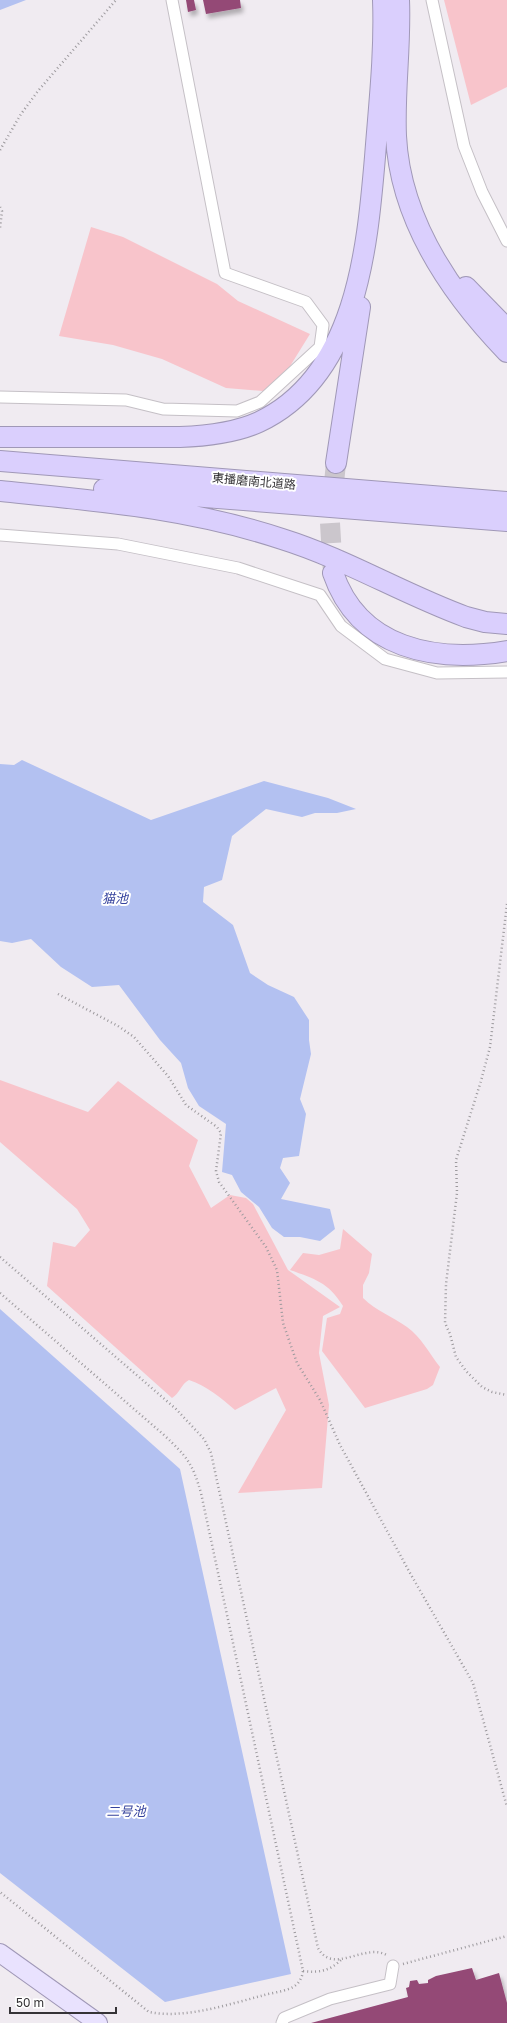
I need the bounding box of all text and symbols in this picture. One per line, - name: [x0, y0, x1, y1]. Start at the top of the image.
- street label: 東播磨南北道路: [211, 470, 297, 492]
- water label: 猫池: [102, 890, 130, 906]
- water label: 二号池: [106, 1803, 147, 1819]
- scale bar: [10, 1989, 116, 2015]
- text: 50 m: [16, 1995, 44, 2010]

